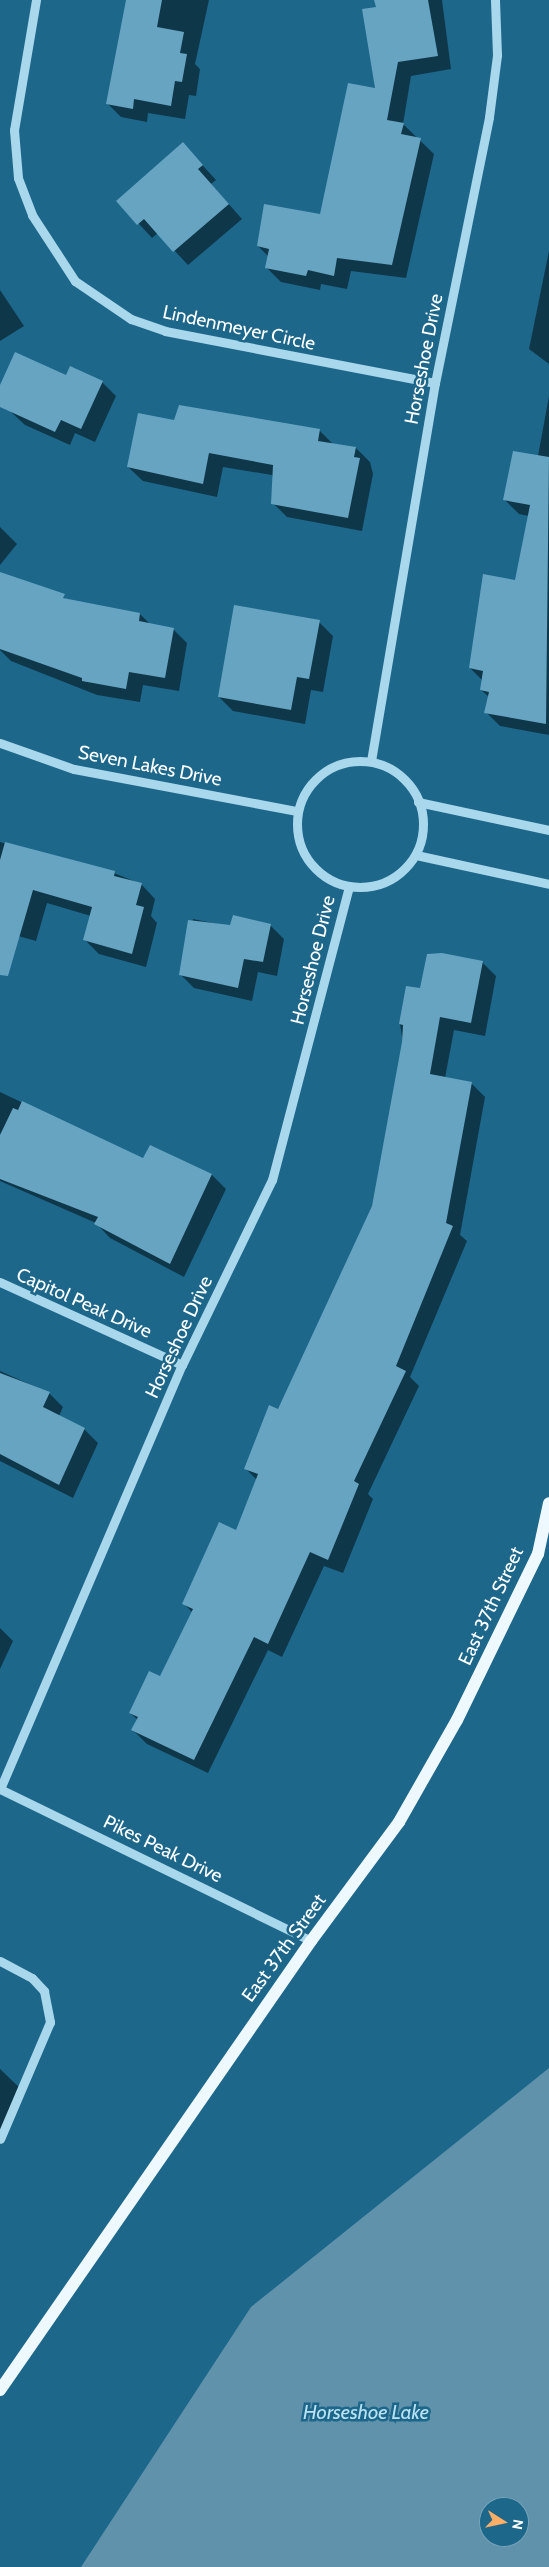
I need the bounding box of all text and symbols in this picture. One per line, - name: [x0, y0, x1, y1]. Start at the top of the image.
- street label: Horseshoe Drive: [400, 292, 448, 426]
- street label: Lindenmeyer Circle: [161, 301, 317, 355]
- street label: Seven Lakes Drive: [76, 741, 224, 791]
- street label: Horseshoe Drive: [286, 893, 340, 1027]
- street label: Capitol Peak Drive: [13, 1263, 155, 1343]
- street label: Horseshoe Drive: [141, 1272, 217, 1402]
- street label: East 37th Street: [454, 1543, 528, 1669]
- street label: Pikes Peak Drive: [100, 1810, 226, 1888]
- street label: East 37th Street: [237, 1890, 331, 2006]
- water label: Horseshoe Lake: [303, 2400, 429, 2424]
- north arrow: [479, 2497, 529, 2547]
- text: N: [508, 2518, 528, 2531]

